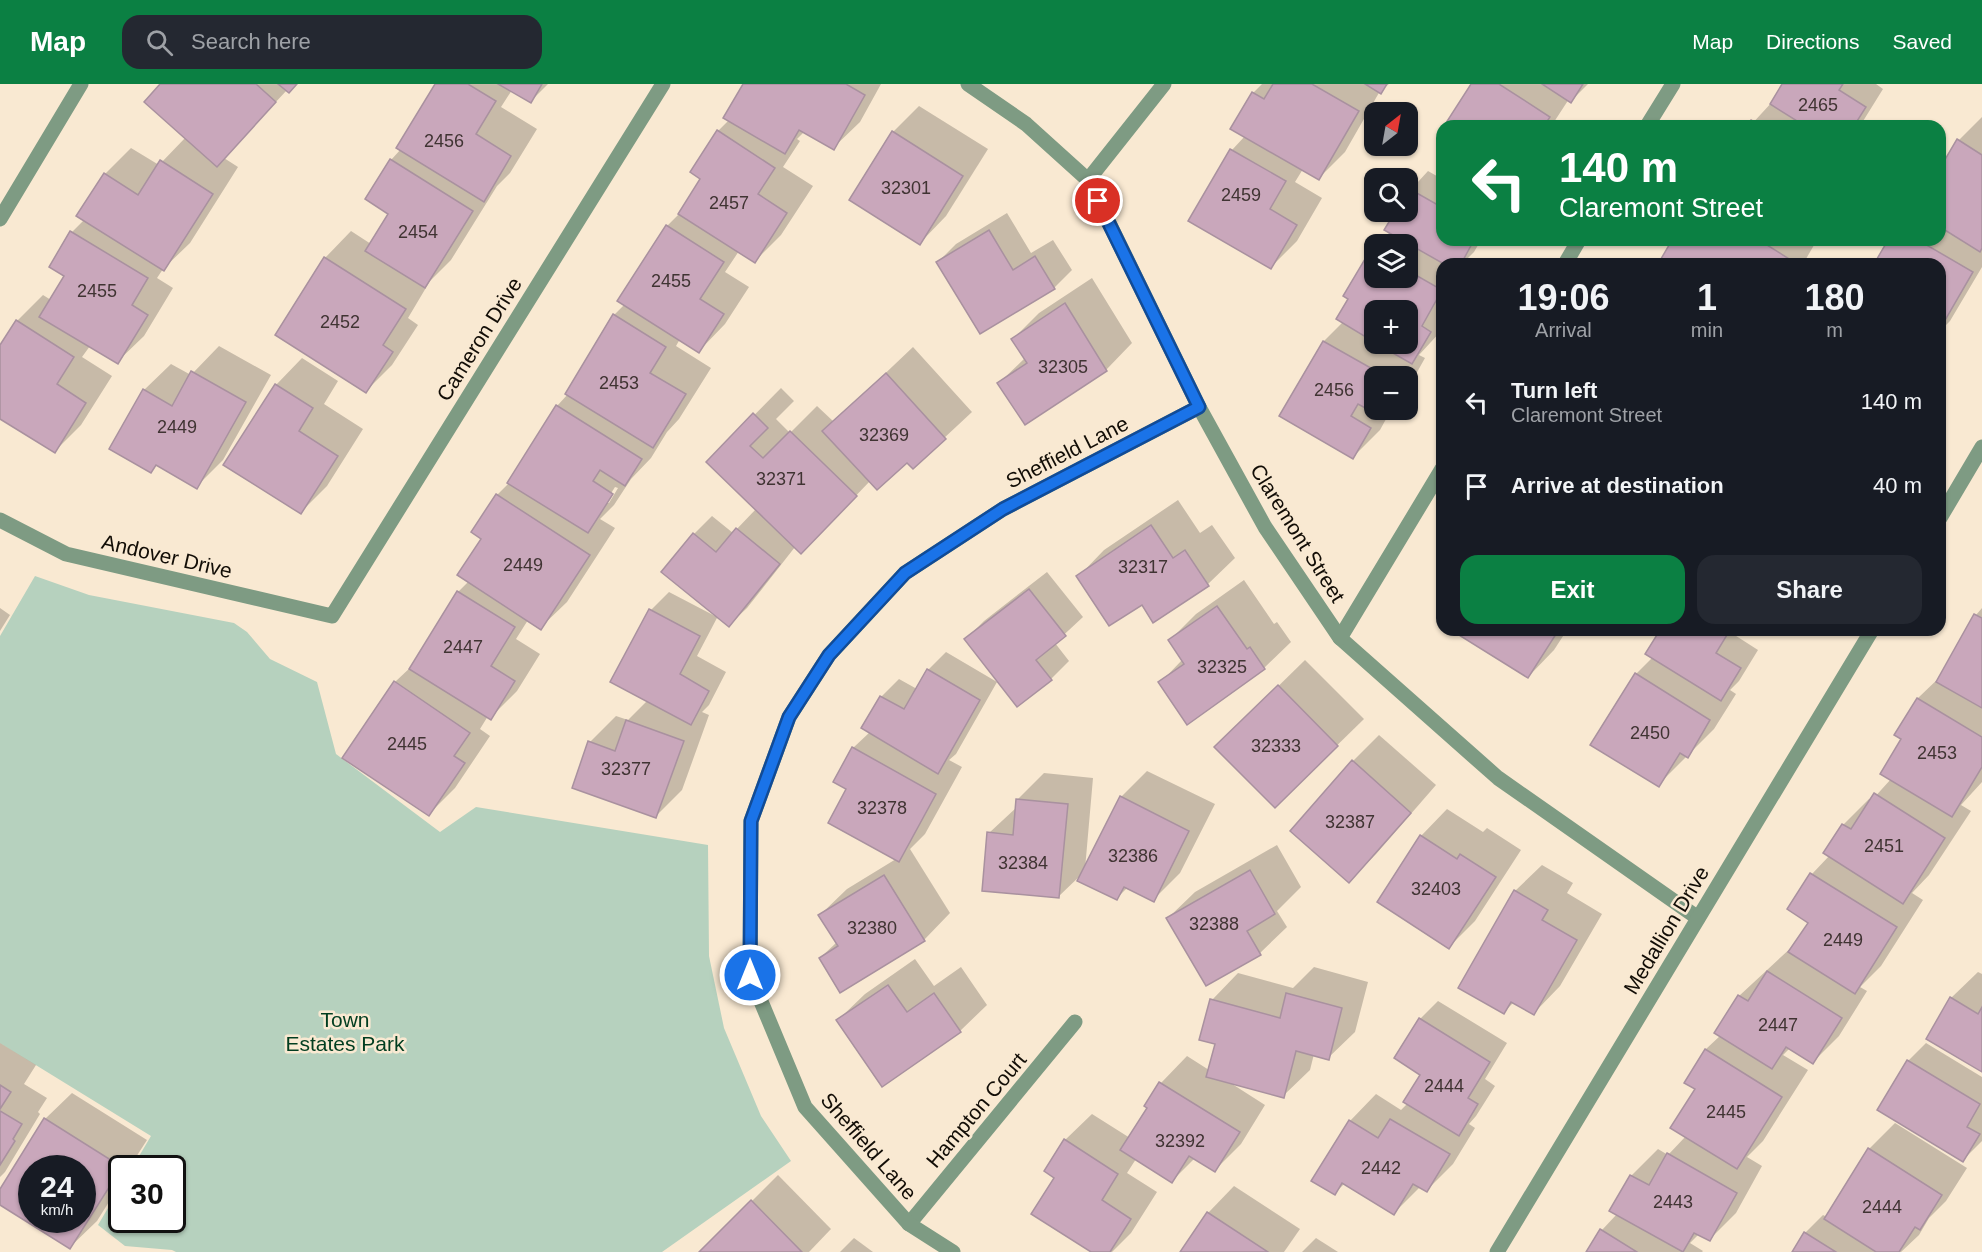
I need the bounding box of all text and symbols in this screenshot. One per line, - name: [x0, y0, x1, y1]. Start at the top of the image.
- search box: [122, 15, 542, 69]
- text: Map: [30, 26, 86, 57]
- icon: search: [143, 26, 176, 59]
- text: Search here: [191, 29, 311, 54]
- text: Map: [1692, 30, 1733, 53]
- text: Directions: [1766, 30, 1859, 53]
- text: Saved: [1892, 30, 1952, 53]
- house number: 2465: [1798, 95, 1838, 115]
- north arrow: [1364, 102, 1418, 156]
- map controls: [1364, 102, 1418, 420]
- house number: 2456: [424, 131, 464, 151]
- icon: left: [1460, 144, 1538, 222]
- text: 140 m: [1559, 144, 1678, 191]
- button: search: [1364, 168, 1418, 222]
- pin: [1072, 175, 1123, 226]
- house number: 32301: [881, 178, 931, 198]
- icon: arrive: [1081, 184, 1114, 217]
- house number: 2459: [1221, 185, 1261, 205]
- house number: 2457: [709, 193, 749, 213]
- text: Claremont Street: [1559, 193, 1763, 223]
- house number: 2454: [398, 222, 438, 242]
- button: layers: [1364, 234, 1418, 288]
- house number: 2455: [651, 271, 691, 291]
- street label: Cameron Drive: [432, 273, 526, 405]
- text: 19:06: [1517, 277, 1609, 318]
- text: 1: [1697, 277, 1717, 318]
- text: 180: [1804, 277, 1865, 318]
- house number: 2455: [77, 281, 117, 301]
- button: +: [1364, 300, 1418, 354]
- house number: 2452: [320, 312, 360, 332]
- text: Arrival: [1535, 319, 1592, 341]
- text: min: [1691, 319, 1723, 341]
- text: m: [1826, 319, 1843, 341]
- house number: 32305: [1038, 357, 1088, 377]
- button: −: [1364, 366, 1418, 420]
- house number: 2453: [599, 373, 639, 393]
- text: Turn left: [1511, 378, 1597, 403]
- house number: 2456: [1314, 380, 1354, 400]
- icon: left: [1460, 386, 1493, 419]
- text: 140 m: [1861, 389, 1922, 414]
- text: Claremont Street: [1511, 404, 1662, 426]
- street label: Sheffield Lane: [1002, 411, 1132, 493]
- house number: 2449: [157, 417, 197, 437]
- house number: 32369: [859, 425, 909, 445]
- street label: Claremont Street: [1246, 460, 1350, 607]
- house number: 32371: [756, 469, 806, 489]
- icon: arrive: [1460, 470, 1493, 503]
- text: Arrive at destination: [1511, 473, 1724, 498]
- text: 40 m: [1873, 473, 1922, 498]
- street label: Andover Drive: [100, 530, 234, 582]
- house number: 2449: [503, 555, 543, 575]
- button: Exit: [1460, 555, 1685, 624]
- button: Share: [1697, 555, 1922, 624]
- house number: 32317: [1118, 557, 1168, 577]
- house number: 2447: [443, 637, 483, 657]
- house number: 32325: [1197, 657, 1247, 677]
- house number: 2450: [1630, 723, 1670, 743]
- house number: 2445: [387, 734, 427, 754]
- house number: 32333: [1251, 736, 1301, 756]
- house number: 2453: [1917, 743, 1957, 763]
- house number: 32377: [601, 759, 651, 779]
- house number: 32378: [857, 798, 907, 818]
- house number: 32387: [1325, 812, 1375, 832]
- house number: 2451: [1864, 836, 1904, 856]
- house number: 32386: [1108, 846, 1158, 866]
- house number: 32384: [998, 853, 1048, 873]
- street label: Medallion Drive: [1619, 862, 1713, 998]
- house number: 32403: [1411, 879, 1461, 899]
- house number: 32388: [1189, 914, 1239, 934]
- house number: 32380: [847, 918, 897, 938]
- house number: 2449: [1823, 930, 1863, 950]
- position arrow: [718, 943, 782, 1007]
- park label: Town Estates Park: [285, 1008, 405, 1055]
- house number: 2447: [1758, 1015, 1798, 1035]
- street label: Hampton Court: [921, 1048, 1031, 1172]
- house number: 2444: [1424, 1076, 1464, 1096]
- street label: Sheffield Lane: [816, 1088, 922, 1204]
- house number: 2445: [1706, 1102, 1746, 1122]
- house number: 32392: [1155, 1131, 1205, 1151]
- speed limit sign: 30: [108, 1155, 186, 1233]
- house number: 2442: [1361, 1158, 1401, 1178]
- text: 24: [40, 1170, 74, 1203]
- house number: 2443: [1653, 1192, 1693, 1212]
- house number: 2444: [1862, 1197, 1902, 1217]
- text: km/h: [41, 1201, 73, 1218]

